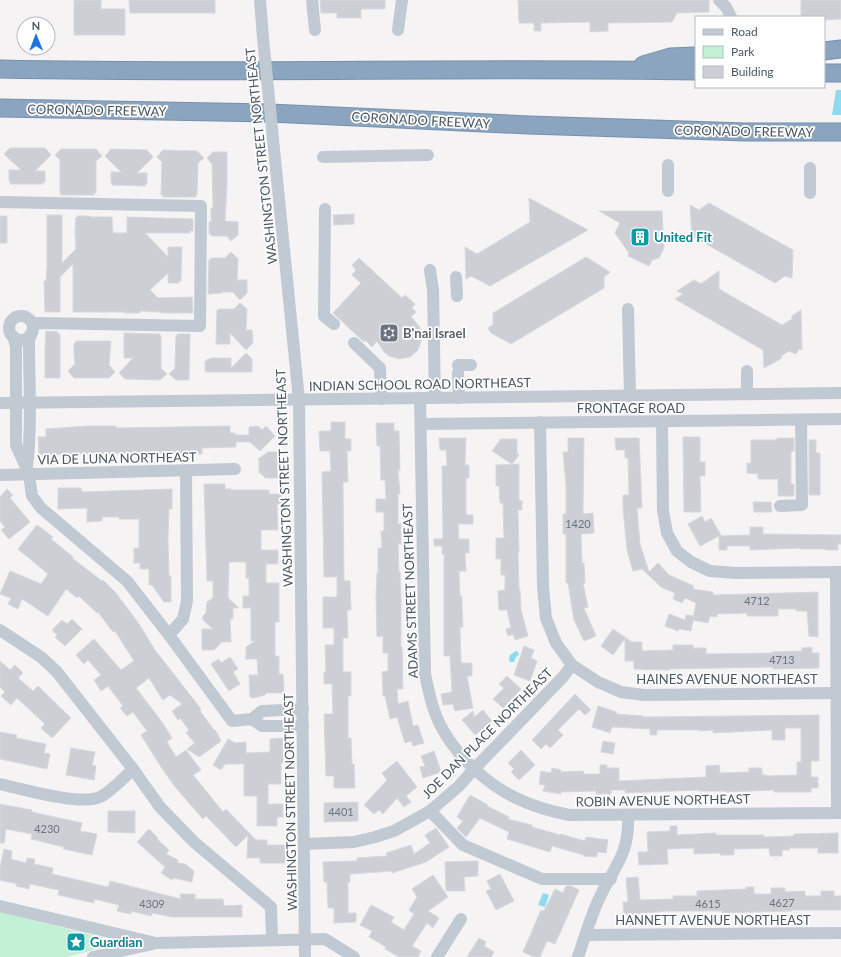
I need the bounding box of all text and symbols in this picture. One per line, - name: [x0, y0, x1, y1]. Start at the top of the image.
- north arrow: [16, 16, 56, 56]
- legend: [695, 16, 825, 88]
- text: N: [31, 19, 40, 32]
- text: Road: [731, 24, 758, 39]
- text: Park: [731, 44, 755, 59]
- street label: WASHINGTON STREET NORTHEAST: [242, 46, 280, 265]
- text: Building: [731, 64, 774, 79]
- street label: CORONADO FREEWAY: [27, 101, 168, 119]
- street label: CORONADO FREEWAY: [351, 108, 492, 132]
- street label: CORONADO FREEWAY: [674, 122, 815, 140]
- building icon: United Fit: [629, 226, 651, 248]
- place label: United Fit: [654, 229, 712, 245]
- synagogue icon: B'nai Israel: [378, 322, 400, 344]
- place label: B'nai Israel: [403, 325, 466, 341]
- street label: WASHINGTON STREET NORTHEAST: [272, 369, 296, 587]
- street label: INDIAN SCHOOL ROAD NORTHEAST: [309, 374, 532, 394]
- street label: FRONTAGE ROAD: [577, 400, 685, 416]
- street label: VIA DE LUNA NORTHEAST: [37, 449, 197, 467]
- street label: ADAMS STREET NORTHEAST: [399, 503, 421, 679]
- house number: 1420: [565, 517, 591, 530]
- house number: 4712: [744, 594, 770, 607]
- house number: 4713: [769, 653, 795, 666]
- street label: JOE DAN PLACE NORTHEAST: [418, 664, 556, 802]
- street label: HAINES AVENUE NORTHEAST: [636, 671, 818, 687]
- street label: WASHINGTON STREET NORTHEAST: [280, 693, 300, 911]
- street label: ROBIN AVENUE NORTHEAST: [575, 790, 751, 810]
- house number: 4401: [328, 805, 354, 818]
- house number: 4230: [34, 822, 60, 835]
- house number: 4627: [769, 896, 795, 909]
- house number: 4309: [139, 897, 165, 910]
- house number: 4615: [695, 897, 721, 910]
- street label: HANNETT AVENUE NORTHEAST: [615, 912, 811, 928]
- place icon: Guardian: [65, 931, 87, 953]
- place label: Guardian: [90, 934, 143, 950]

